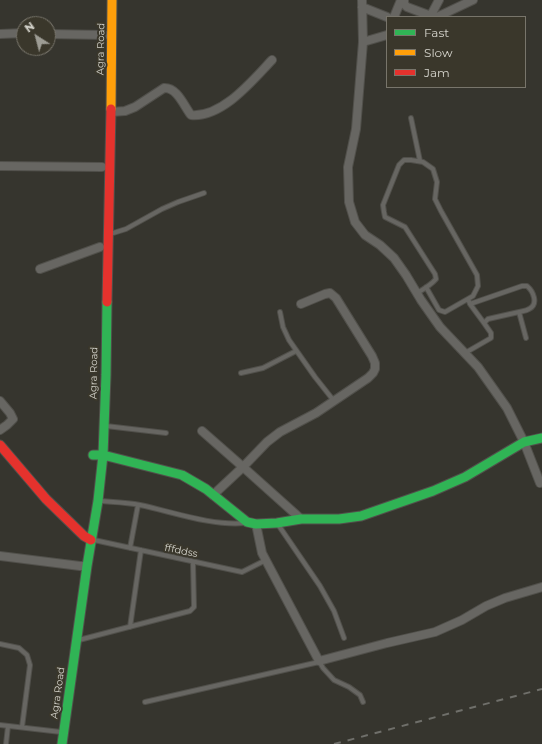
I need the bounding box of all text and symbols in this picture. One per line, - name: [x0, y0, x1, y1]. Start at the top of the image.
- north arrow: [16, 16, 56, 56]
- legend: [386, 16, 526, 88]
- text: N: [22, 19, 37, 35]
- street label: Agra Road: [95, 23, 107, 75]
- text: Fast: [424, 25, 449, 40]
- text: Slow: [424, 45, 453, 60]
- text: Jam: [424, 65, 450, 80]
- street label: Agra Road: [88, 347, 100, 399]
- street label: fffddss: [163, 542, 199, 560]
- street label: Agra Road: [48, 666, 68, 720]

